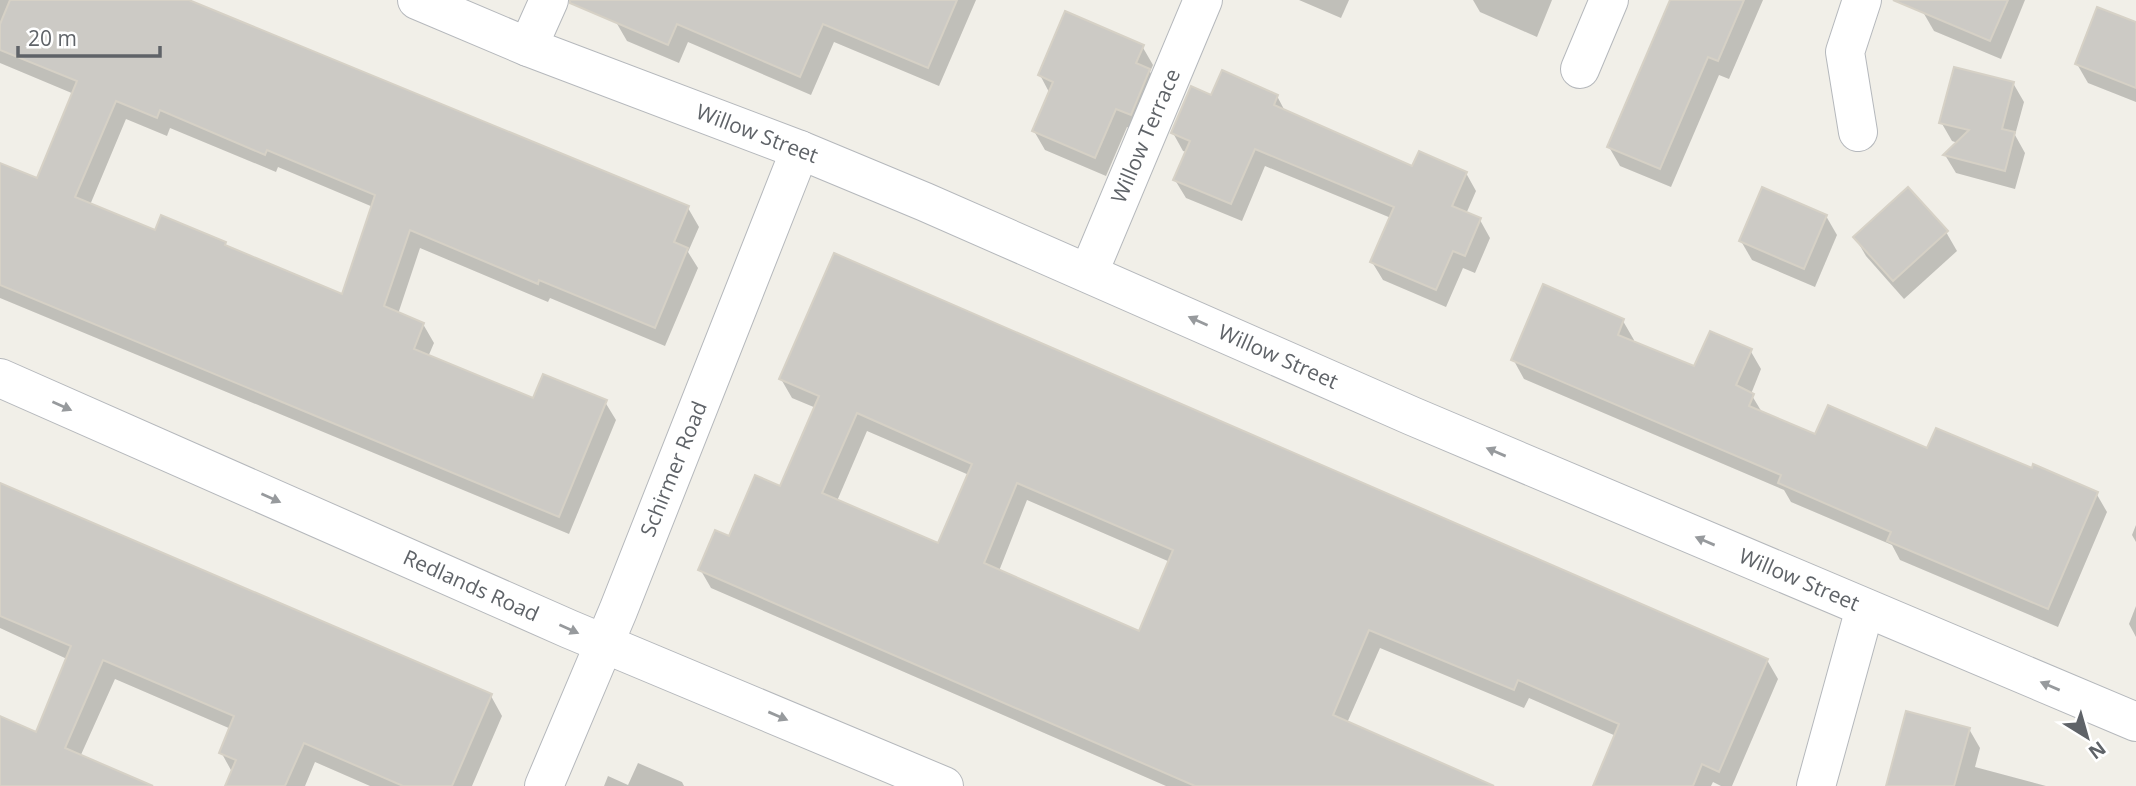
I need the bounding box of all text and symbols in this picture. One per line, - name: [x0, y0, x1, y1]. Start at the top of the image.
- scale bar: [18, 14, 159, 58]
- text: 20 m: [28, 24, 77, 52]
- street label: Willow Terrace: [1104, 64, 1186, 207]
- street label: Willow Street: [692, 97, 822, 169]
- one-way arrow: [1188, 315, 1208, 327]
- street label: Willow Street: [1214, 317, 1343, 395]
- street label: Schirmer Road: [633, 397, 713, 540]
- one-way arrow: [52, 401, 73, 412]
- one-way arrow: [1485, 446, 1506, 457]
- one-way arrow: [260, 492, 281, 503]
- one-way arrow: [1695, 535, 1716, 546]
- street label: Willow Street: [1735, 541, 1864, 617]
- street label: Redlands Road: [399, 543, 544, 628]
- one-way arrow: [558, 623, 579, 634]
- one-way arrow: [2040, 680, 2061, 691]
- north arrow: [2052, 702, 2122, 772]
- one-way arrow: [768, 711, 789, 722]
- text: N: [2083, 736, 2111, 766]

